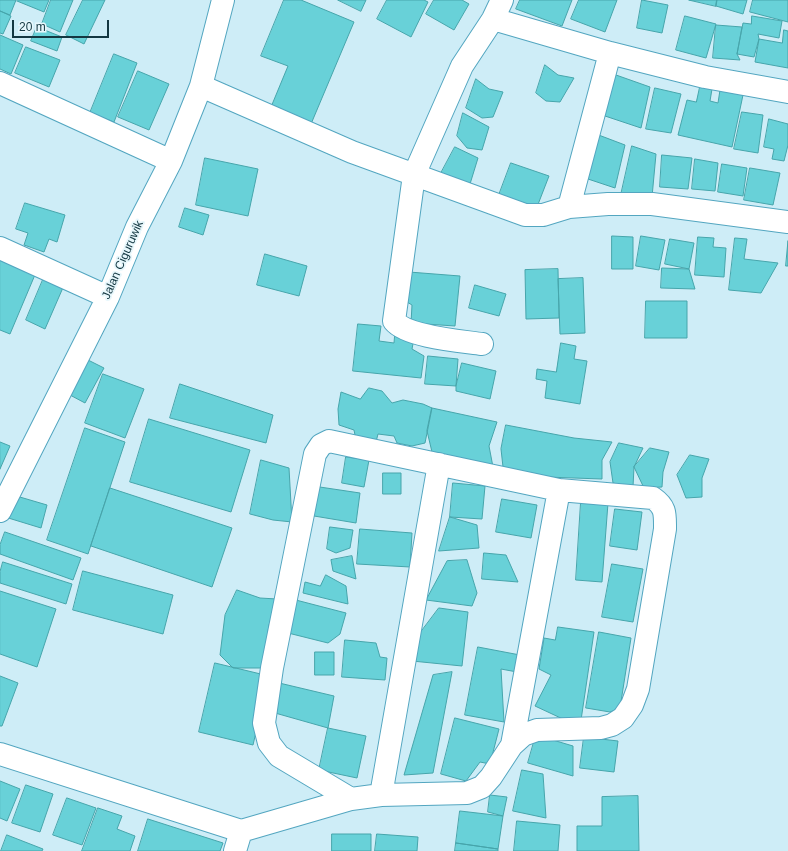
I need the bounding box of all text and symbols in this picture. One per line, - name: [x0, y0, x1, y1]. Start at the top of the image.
- scale bar: [14, 12, 111, 38]
- text: 20 m: [19, 20, 46, 34]
- street label: Jalan Ciguruwik: [99, 218, 147, 302]

